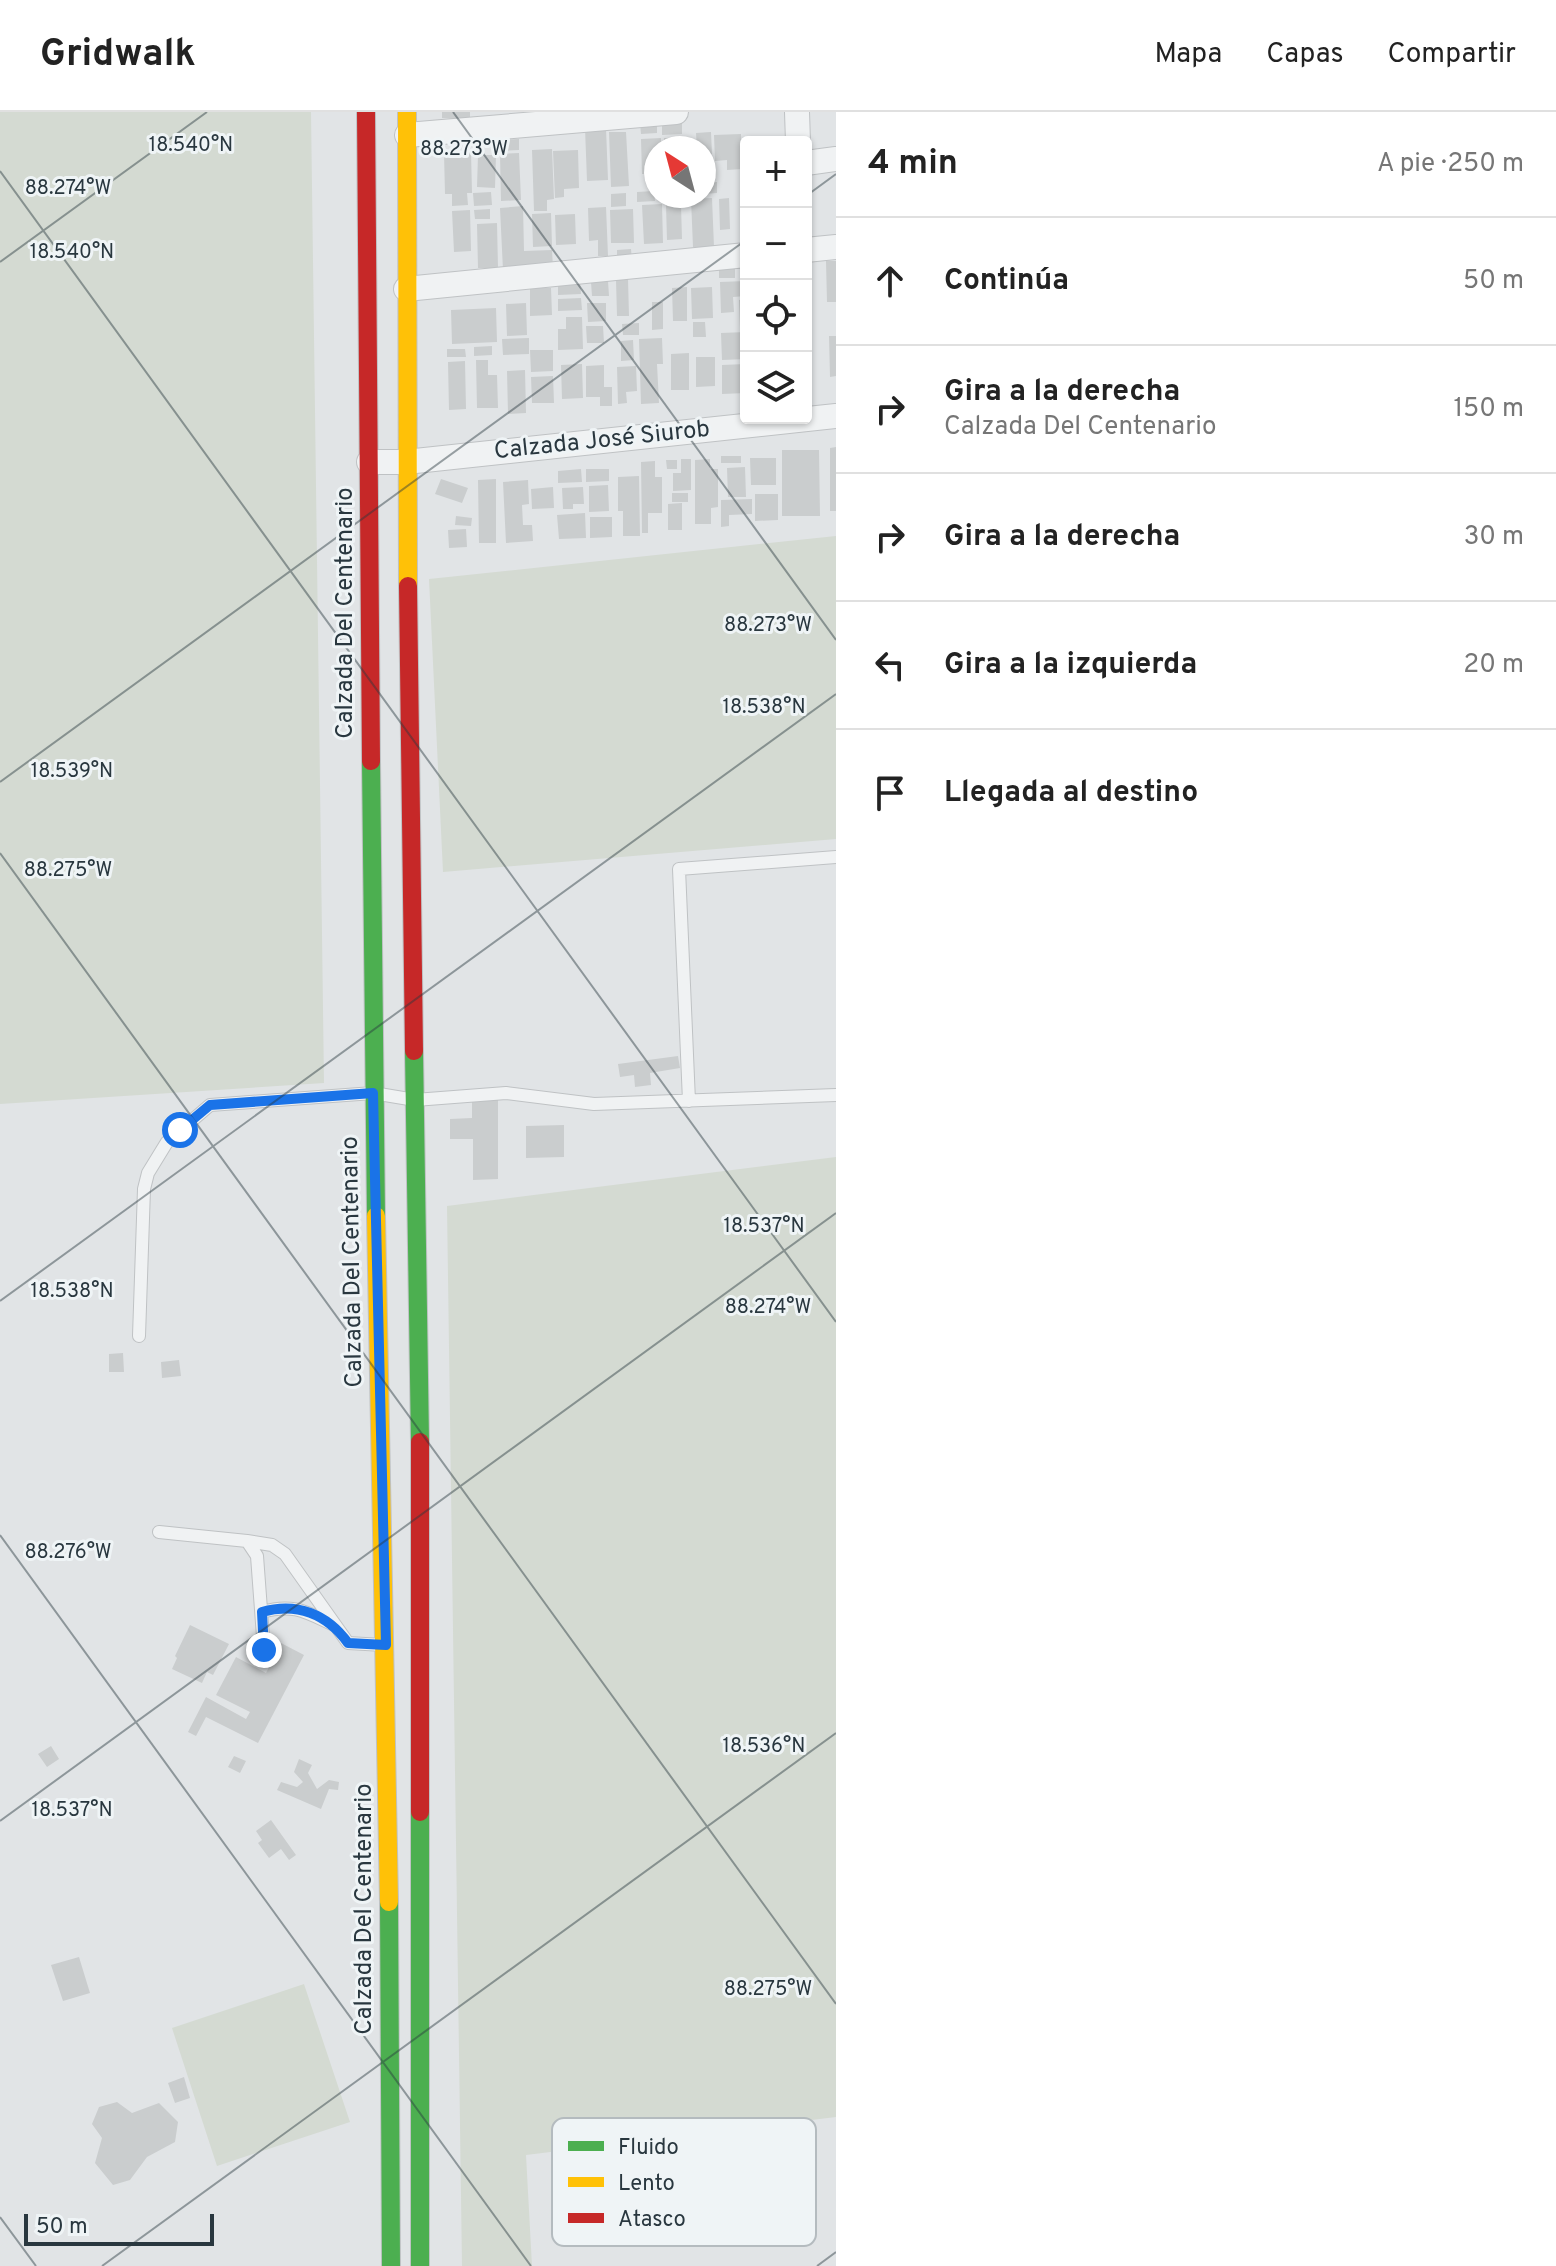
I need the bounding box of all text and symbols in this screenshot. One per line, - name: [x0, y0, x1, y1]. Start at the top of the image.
- text: Gridwalk: [40, 31, 196, 80]
- text: Mapa: [1155, 37, 1222, 73]
- text: Capas: [1266, 37, 1344, 73]
- text: Compartir: [1388, 37, 1516, 73]
- text: 18.540°N: [149, 133, 233, 159]
- north arrow: [644, 136, 716, 208]
- map controls: [740, 136, 812, 424]
- button: +: [740, 136, 812, 208]
- text: 88.273°W: [420, 137, 508, 163]
- text: 4 min: [868, 143, 958, 186]
- text: A pie · 250 m: [1377, 148, 1524, 181]
- text: 88.274°W: [25, 176, 111, 202]
- button: −: [740, 208, 812, 280]
- text: 18.540°N: [30, 240, 114, 266]
- icon: ahead: [868, 259, 912, 303]
- text: Continúa: [944, 263, 1069, 300]
- text: 50 m: [1463, 265, 1524, 298]
- button: locate: [740, 280, 812, 352]
- button: layers: [740, 352, 812, 424]
- text: Gira a la derecha: [944, 374, 1180, 411]
- icon: right: [868, 387, 912, 431]
- text: 150 m: [1453, 393, 1524, 426]
- text: Calzada Del Centenario: [944, 411, 1216, 444]
- street label: Calzada José Siurob: [493, 415, 711, 467]
- street label: Calzada Del Centenario: [331, 487, 361, 739]
- icon: right: [868, 515, 912, 559]
- text: Gira a la derecha: [944, 519, 1180, 556]
- text: 30 m: [1464, 521, 1524, 554]
- text: 88.273°W: [724, 613, 812, 639]
- icon: left: [868, 643, 912, 687]
- text: Gira a la izquierda: [944, 647, 1197, 684]
- text: 20 m: [1463, 649, 1524, 682]
- text: 18.538°N: [722, 695, 806, 721]
- text: 18.539°N: [31, 759, 113, 785]
- icon: arrive: [868, 771, 912, 815]
- text: Llegada al destino: [944, 775, 1198, 812]
- text: 88.275°W: [24, 858, 112, 884]
- route start: [162, 1112, 198, 1148]
- street label: Calzada Del Centenario: [336, 1136, 370, 1388]
- text: 18.537°N: [723, 1214, 805, 1240]
- text: 18.538°N: [30, 1279, 114, 1305]
- text: 88.274°W: [725, 1295, 811, 1321]
- text: 88.276°W: [24, 1540, 112, 1566]
- route end: [246, 1632, 282, 1668]
- text: 18.536°N: [723, 1734, 805, 1760]
- street label: Calzada Del Centenario: [350, 1783, 380, 2035]
- text: 18.537°N: [31, 1798, 113, 1824]
- text: 88.275°W: [724, 1977, 812, 2003]
- legend: [552, 2118, 816, 2246]
- text: Fluido: [618, 2135, 679, 2162]
- text: Lento: [618, 2171, 675, 2198]
- text: Atasco: [618, 2207, 686, 2234]
- scale bar: [24, 2210, 214, 2246]
- text: 50 m: [36, 2214, 88, 2241]

